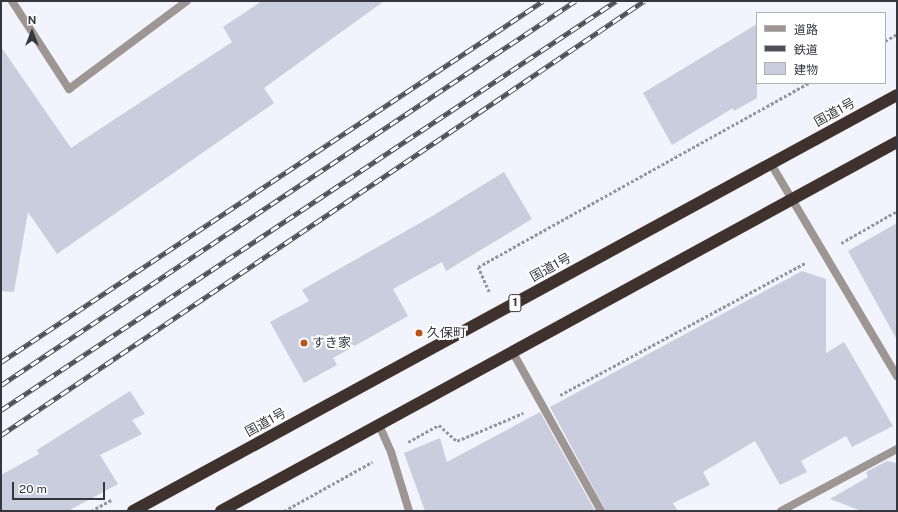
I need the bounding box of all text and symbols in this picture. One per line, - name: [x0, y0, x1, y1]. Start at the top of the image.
- north arrow: [12, 12, 52, 52]
- legend: [756, 12, 886, 84]
- text: N: [28, 14, 36, 26]
- text: 道路: [794, 23, 818, 37]
- text: 鉄道: [794, 43, 818, 57]
- text: 建物: [794, 63, 818, 77]
- street label: 国道1号: [812, 95, 858, 131]
- street label: 国道1号: [528, 250, 574, 286]
- road number: 1: [508, 293, 522, 313]
- place label: 久保町: [427, 325, 466, 341]
- marker: 久保町: [414, 328, 424, 338]
- place label: すき家: [312, 335, 351, 351]
- marker: すき家: [299, 338, 309, 348]
- street label: 国道1号: [243, 405, 289, 441]
- scale bar: [14, 474, 107, 500]
- text: 20 m: [19, 482, 47, 496]

